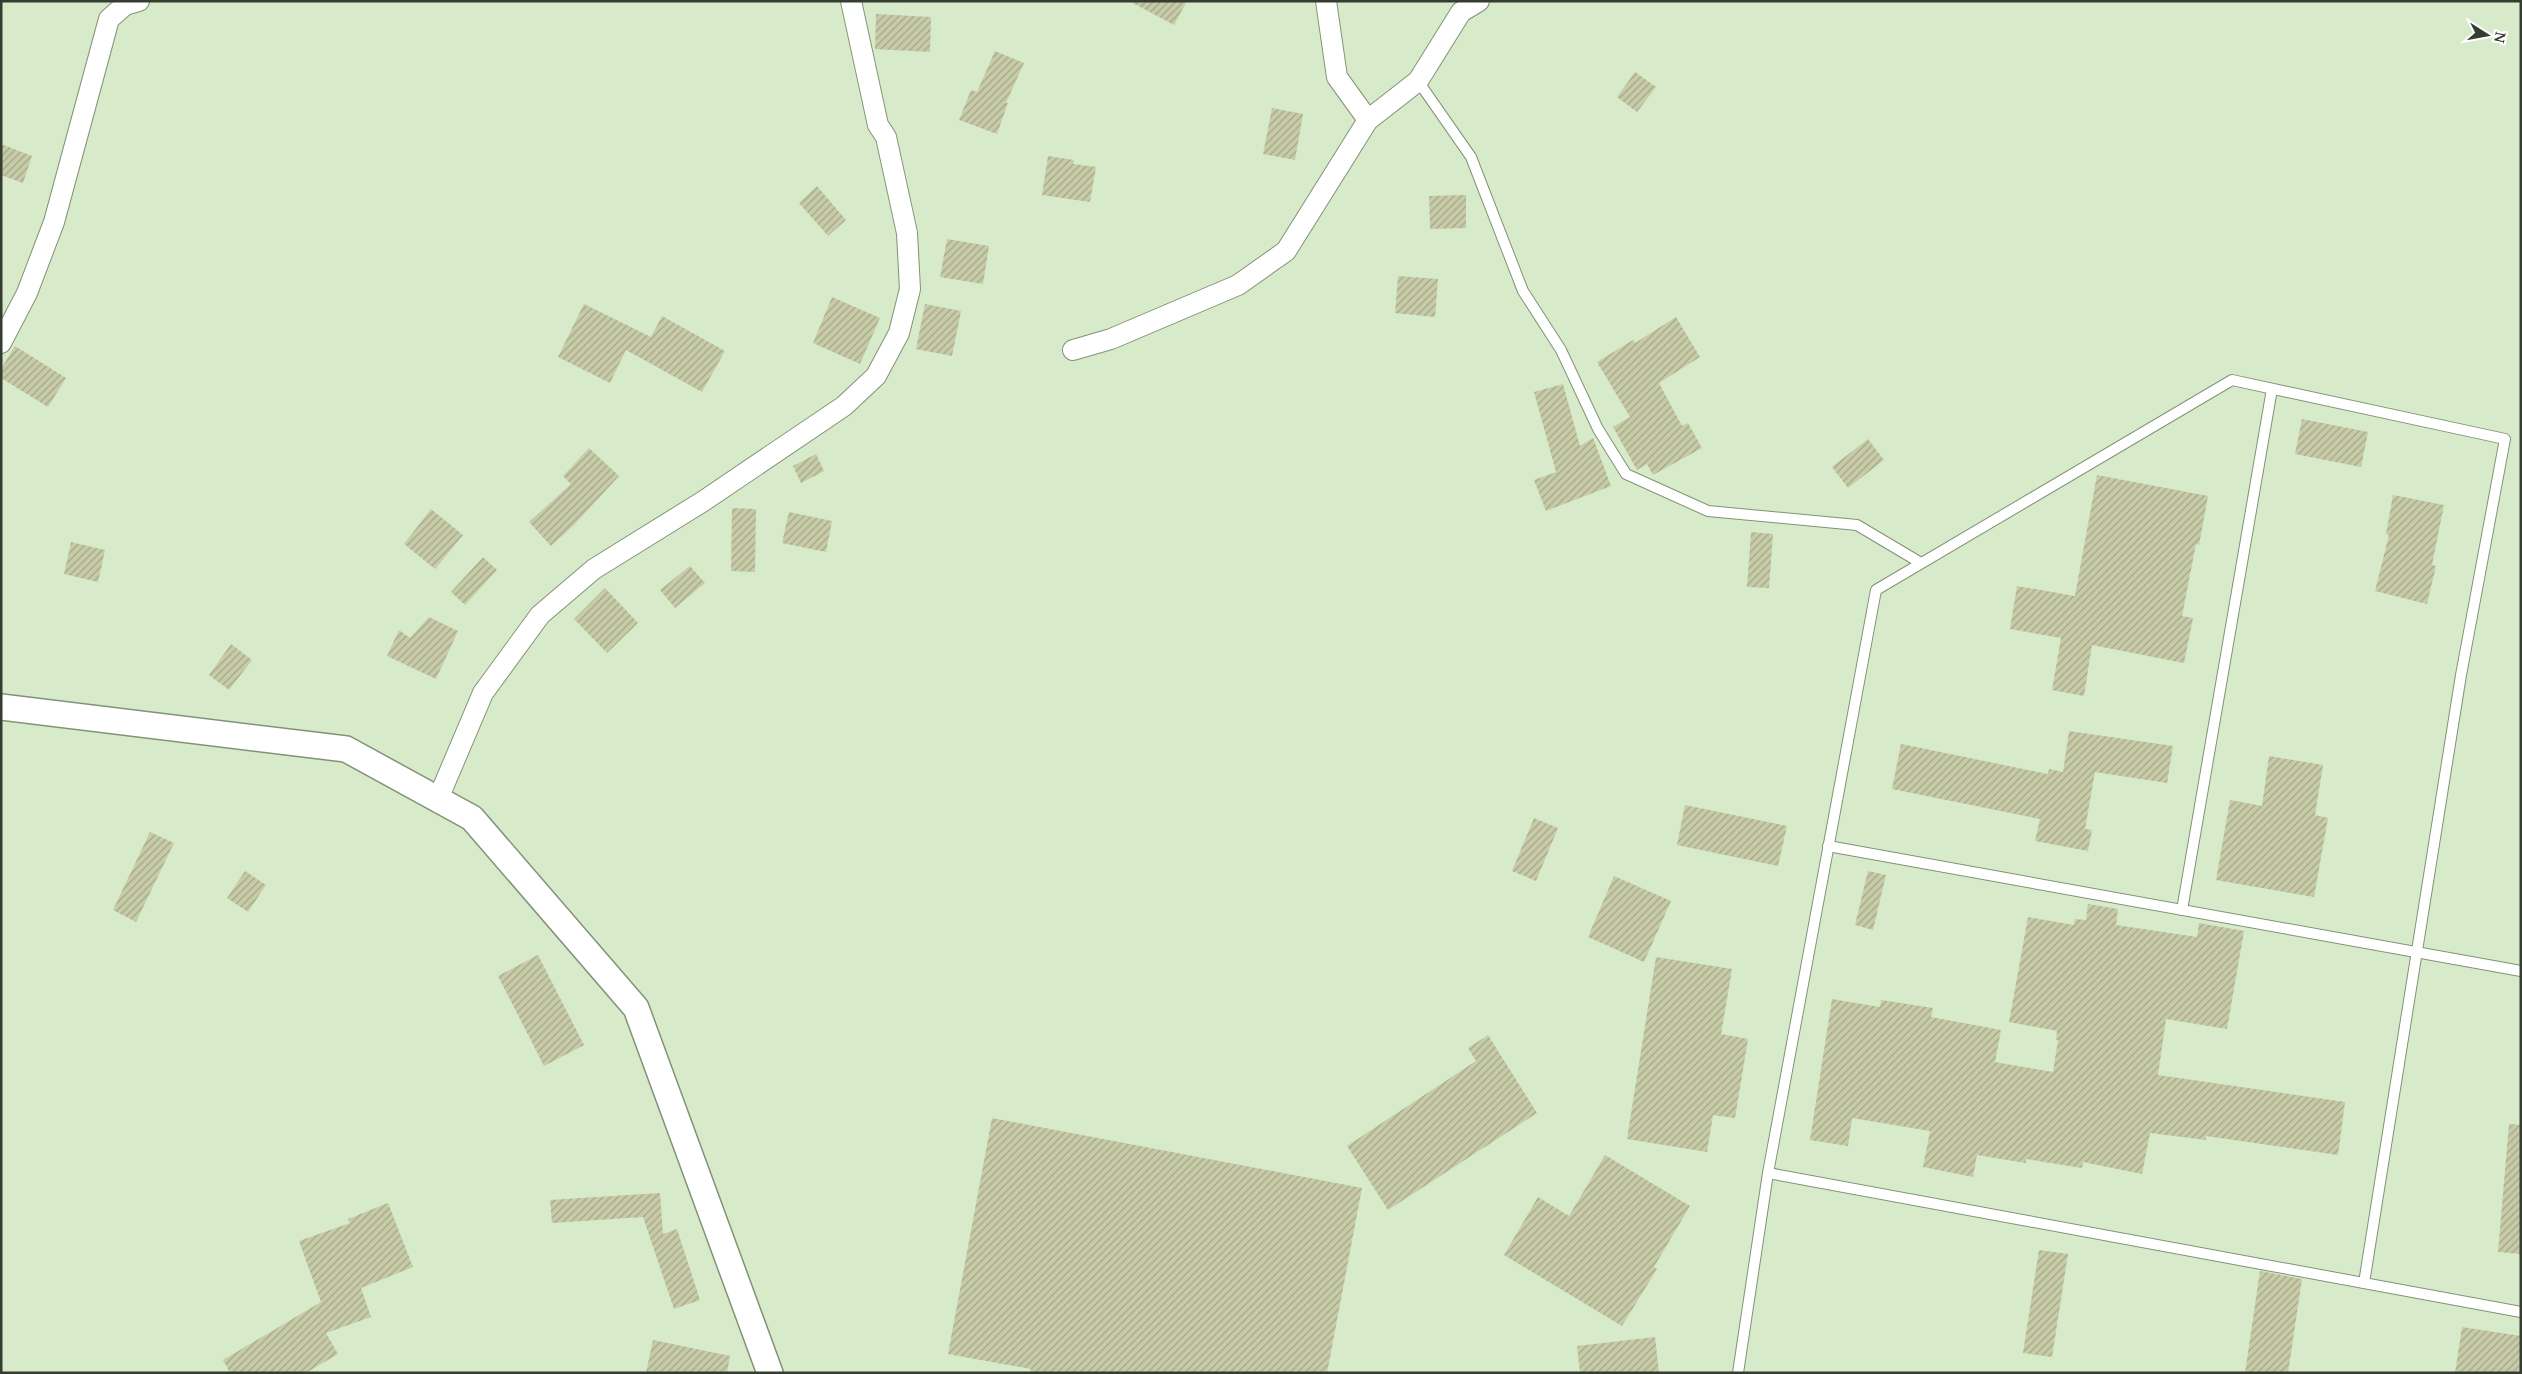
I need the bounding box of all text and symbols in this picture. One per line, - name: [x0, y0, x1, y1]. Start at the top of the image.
- north arrow: [2462, 10, 2512, 60]
- text: N: [2490, 30, 2511, 45]

